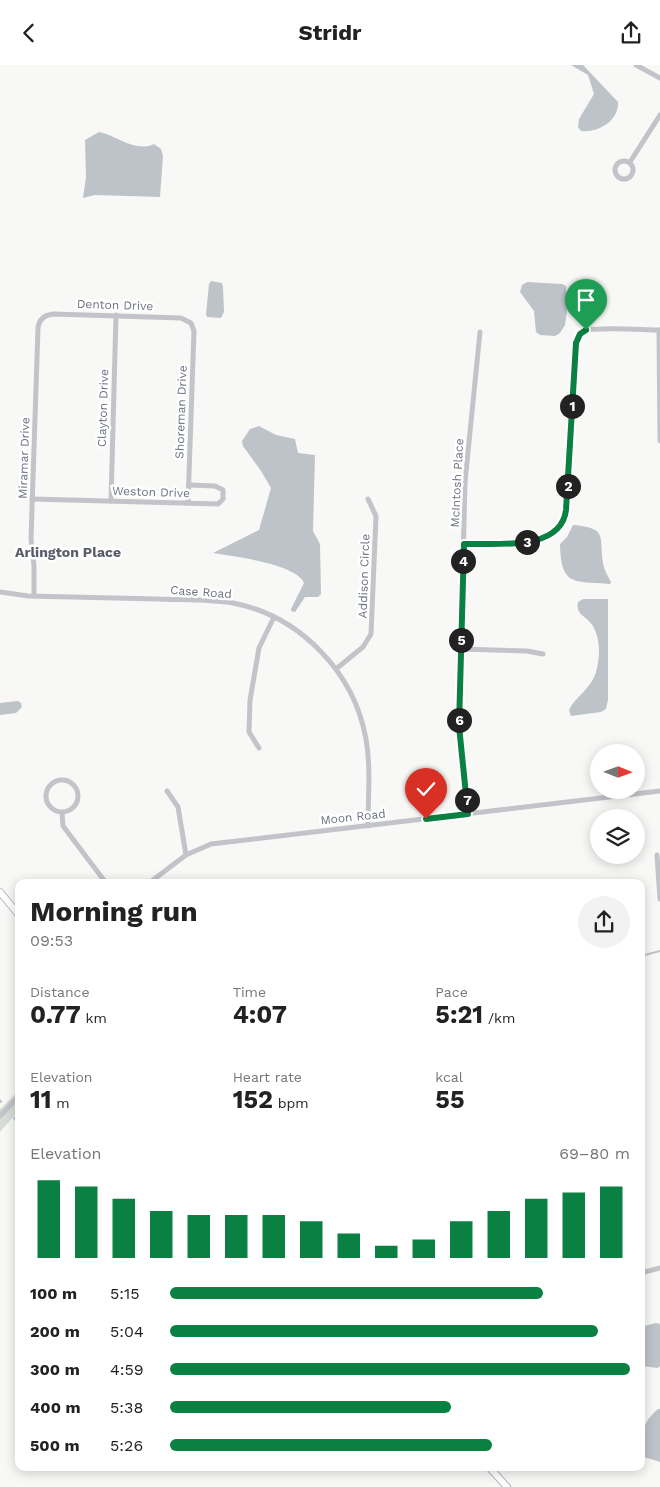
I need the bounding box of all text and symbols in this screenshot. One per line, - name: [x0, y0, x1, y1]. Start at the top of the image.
- icon: back: [15, 19, 43, 47]
- icon: share: [617, 19, 645, 47]
- text: Stridr: [299, 20, 361, 45]
- pin: [565, 279, 607, 330]
- icon: arrive: [572, 286, 600, 314]
- street label: Denton Drive: [77, 297, 154, 313]
- street label: Shoreman Drive: [172, 365, 190, 459]
- street label: Clayton Drive: [95, 369, 111, 447]
- pin: 1: [560, 393, 584, 419]
- text: 1: [569, 398, 576, 414]
- street label: Miramar Drive: [16, 417, 32, 499]
- street label: McIntosh Place: [448, 438, 466, 528]
- pin: 2: [556, 473, 580, 499]
- text: 2: [564, 478, 573, 494]
- street label: Weston Drive: [112, 484, 190, 500]
- pin: 3: [514, 529, 540, 555]
- street label: Addison Circle: [356, 533, 372, 618]
- text: 3: [523, 534, 532, 550]
- district label: Arlington Place: [15, 544, 121, 560]
- pin: 4: [450, 549, 476, 573]
- text: 4: [459, 553, 468, 569]
- street label: Case Road: [170, 583, 232, 601]
- pin: 5: [448, 627, 474, 653]
- text: 5: [457, 632, 466, 648]
- pin: 6: [446, 707, 472, 733]
- text: 6: [455, 712, 464, 728]
- north arrow: [590, 744, 645, 799]
- map controls: [590, 744, 645, 864]
- pin: [405, 768, 447, 819]
- icon: check: [412, 775, 440, 803]
- pin: 7: [454, 787, 480, 813]
- text: 7: [463, 792, 472, 808]
- street label: Moon Road: [320, 807, 386, 827]
- button: layers: [590, 809, 645, 864]
- text: Morning run: [30, 895, 198, 928]
- button: share: [578, 896, 630, 948]
- text: 09:53: [30, 931, 73, 950]
- text: Distance: [30, 984, 90, 1000]
- text: Time: [233, 984, 266, 1000]
- text: Pace: [435, 984, 468, 1000]
- text: 0.77: [30, 1000, 81, 1029]
- text: 4:07: [233, 1000, 287, 1029]
- text: 5:21: [435, 1000, 483, 1029]
- text: km: [81, 1010, 107, 1026]
- text: /km: [483, 1010, 515, 1026]
- text: Elevation: [30, 1069, 93, 1085]
- text: Heart rate: [233, 1069, 302, 1085]
- text: kcal: [435, 1069, 463, 1085]
- text: 11: [30, 1085, 52, 1114]
- text: 152: [233, 1085, 273, 1114]
- text: 55: [435, 1085, 464, 1114]
- text: m: [52, 1095, 70, 1111]
- text: bpm: [273, 1095, 309, 1111]
- text: Elevation: [30, 1144, 101, 1163]
- text: 69–80 m: [559, 1144, 630, 1163]
- text: 100 m: [30, 1284, 77, 1303]
- text: 5:15: [110, 1284, 140, 1303]
- text: 200 m: [30, 1322, 80, 1341]
- text: 5:04: [110, 1322, 144, 1341]
- text: 300 m: [30, 1360, 80, 1379]
- text: 4:59: [110, 1360, 144, 1379]
- text: 400 m: [30, 1398, 81, 1417]
- text: 5:38: [110, 1398, 143, 1417]
- text: 500 m: [30, 1436, 80, 1455]
- text: 5:26: [110, 1436, 143, 1455]

